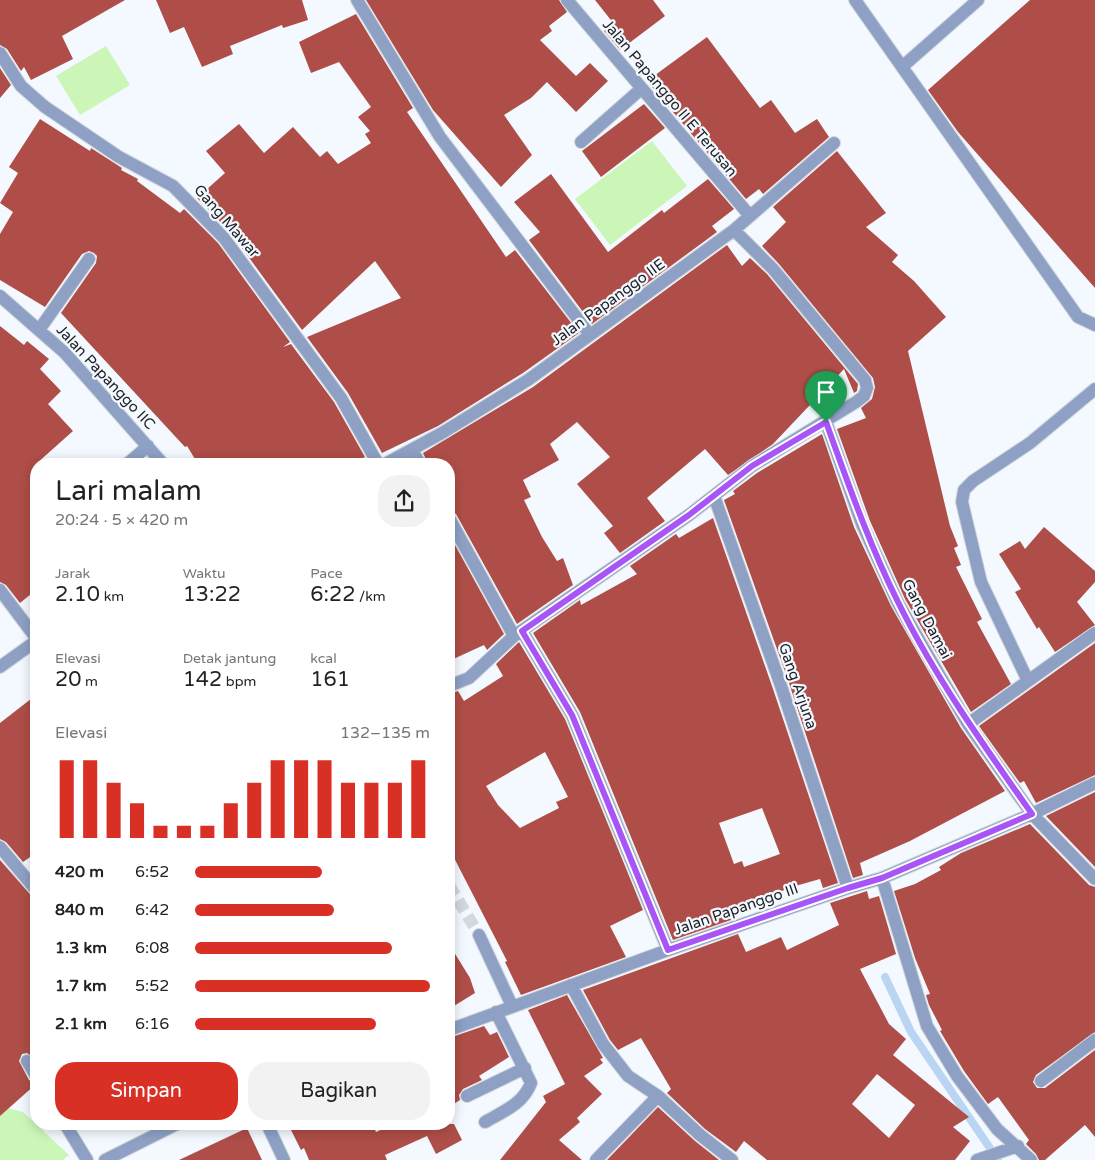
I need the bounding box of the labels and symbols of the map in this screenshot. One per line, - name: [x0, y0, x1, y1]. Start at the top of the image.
- street label: Jalan Papanggo II E Terusan: [599, 16, 741, 180]
- street label: Gang Mawar: [190, 181, 264, 261]
- street label: Jalan Papanggo IIE: [548, 255, 668, 349]
- street label: Jalan Papanggo IIC: [53, 321, 159, 433]
- pin: [805, 371, 847, 422]
- street label: Gang Damai: [898, 576, 956, 662]
- street label: Gang Arjuna: [775, 641, 821, 731]
- street label: Jalan Papanggo III: [671, 879, 801, 939]

